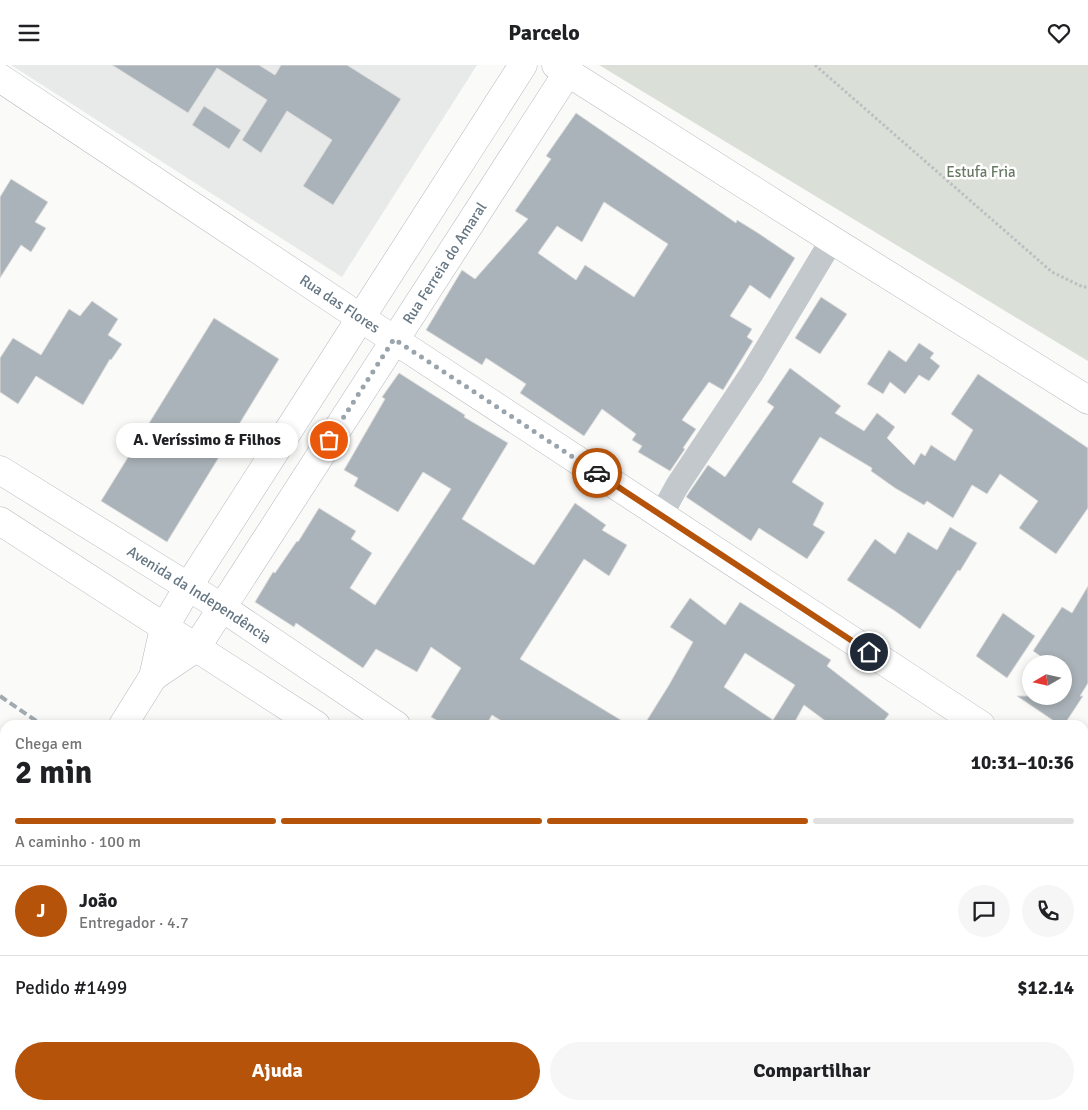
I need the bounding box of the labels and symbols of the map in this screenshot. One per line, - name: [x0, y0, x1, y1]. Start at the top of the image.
- park label: Estufa Fria: [946, 163, 1016, 181]
- street label: Rua Ferreia do Amaral: [399, 199, 490, 327]
- street label: Rua das Flores: [296, 271, 384, 337]
- pin: [308, 419, 350, 461]
- callout: A. Veríssimo & Filhos: [116, 423, 299, 457]
- courier: [572, 448, 622, 498]
- street label: Avenida da Independência: [124, 542, 275, 647]
- pin: [848, 631, 890, 673]
- north arrow: [1022, 655, 1072, 705]

